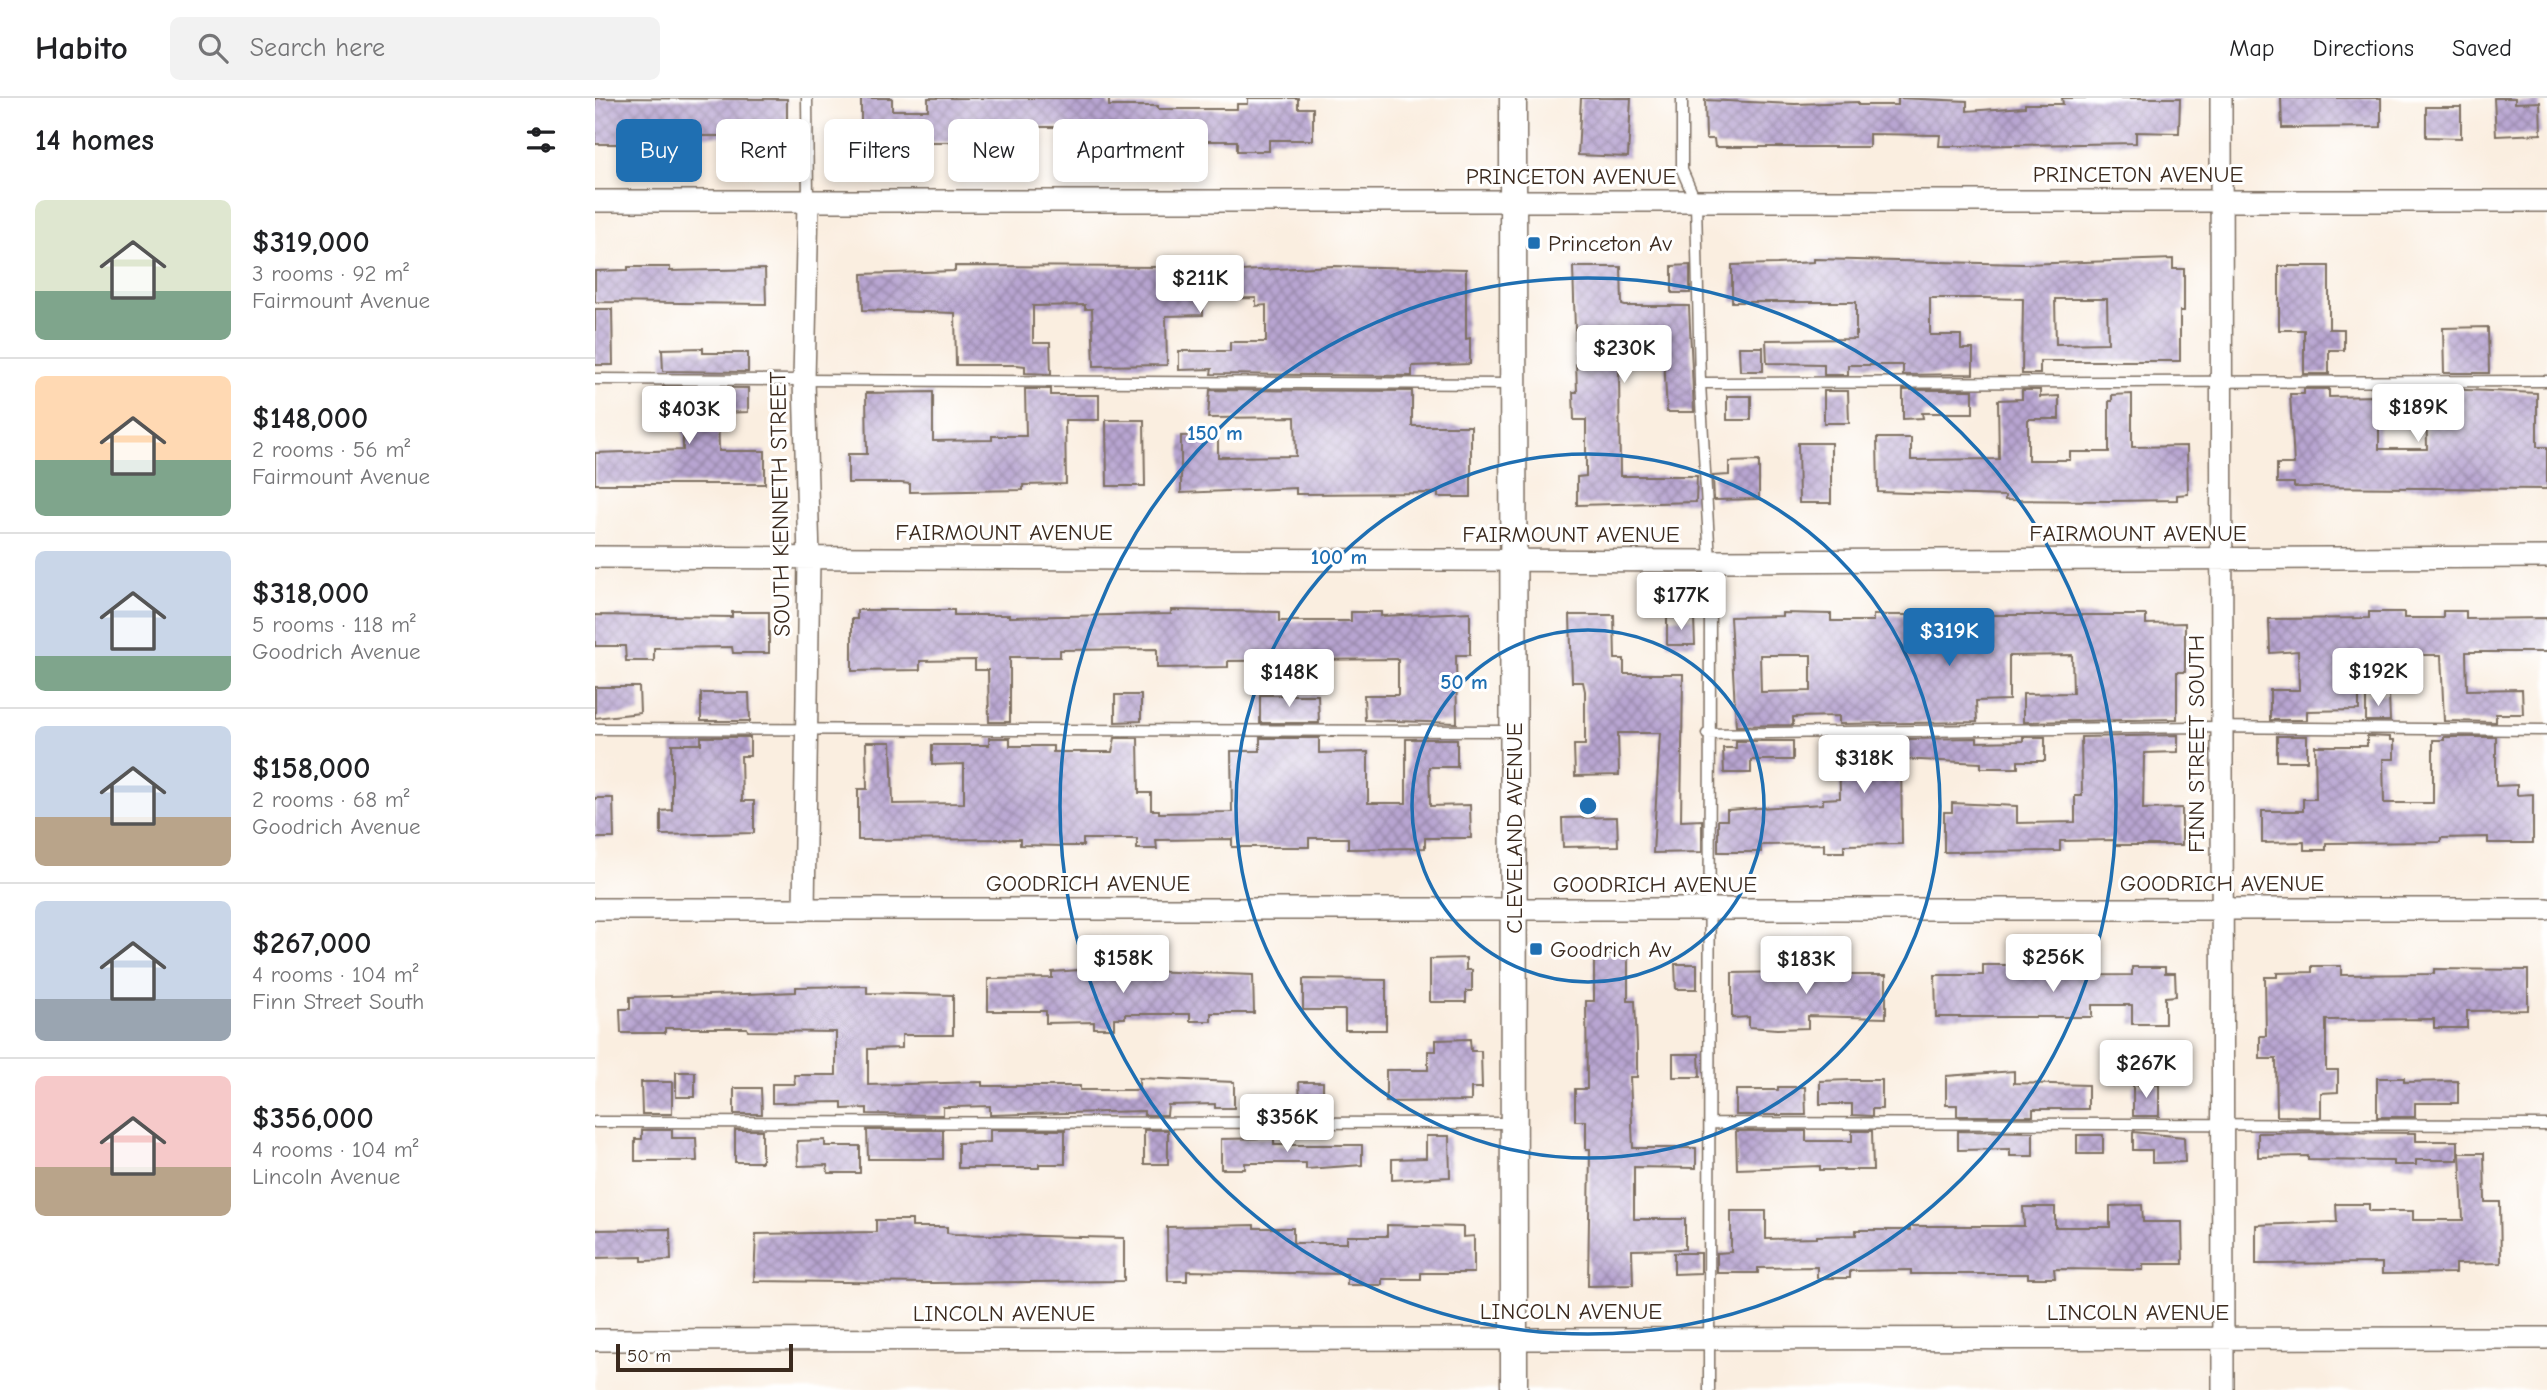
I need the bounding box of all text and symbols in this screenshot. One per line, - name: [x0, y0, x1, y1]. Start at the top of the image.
- search box: [170, 17, 660, 80]
- text: Habito: [35, 29, 128, 67]
- icon: search: [194, 29, 232, 67]
- text: Search here: [250, 33, 385, 63]
- text: Map: [2229, 34, 2275, 62]
- text: Directions: [2313, 34, 2414, 62]
- text: Saved: [2452, 34, 2512, 62]
- chip: Buy: [616, 119, 702, 182]
- chip: Rent: [716, 119, 810, 182]
- chip: Filters: [824, 119, 934, 182]
- chip: New: [948, 119, 1039, 182]
- chip: Apartment: [1053, 119, 1208, 182]
- icon: filters: [522, 121, 560, 159]
- text: 14 homes: [35, 123, 154, 158]
- street label: PRINCETON AVENUE: [2033, 161, 2243, 188]
- street label: PRINCETON AVENUE: [1466, 163, 1676, 190]
- text: $319,000: [252, 225, 370, 260]
- icon: home: [91, 228, 175, 312]
- place label: Princeton Av: [1548, 230, 1672, 257]
- marker: Princeton Av: [1526, 235, 1542, 251]
- pin: $211K: [1151, 256, 1249, 315]
- text: 3 rooms · 92 m²: [252, 260, 409, 287]
- text: $211K: [1172, 264, 1228, 291]
- text: Fairmount Avenue: [252, 287, 430, 314]
- pin: $230K: [1575, 326, 1673, 385]
- text: $230K: [1593, 334, 1655, 361]
- street label: SOUTH KENNETH STREET: [764, 371, 796, 637]
- pin: $189K: [2369, 384, 2467, 444]
- pin: $403K: [640, 386, 738, 446]
- text: $189K: [2388, 393, 2448, 420]
- text: $403K: [658, 395, 720, 422]
- text: $148,000: [252, 401, 368, 436]
- icon: home: [91, 404, 175, 488]
- text: 150 m: [1187, 421, 1243, 445]
- text: 2 rooms · 56 m²: [252, 436, 410, 463]
- text: Fairmount Avenue: [252, 463, 430, 490]
- street label: FAIRMOUNT AVENUE: [895, 519, 1113, 546]
- street label: FAIRMOUNT AVENUE: [2029, 520, 2247, 547]
- street label: FAIRMOUNT AVENUE: [1462, 521, 1680, 548]
- text: 100 m: [1311, 545, 1367, 569]
- pin: $177K: [1632, 573, 1730, 632]
- text: $318,000: [252, 576, 369, 611]
- icon: home: [91, 579, 175, 663]
- text: $177K: [1653, 581, 1709, 608]
- pin: $319K: [1900, 608, 1998, 668]
- text: 5 rooms · 118 m²: [252, 611, 416, 638]
- text: $319K: [1919, 617, 1979, 644]
- street label: FINN STREET SOUTH: [2183, 635, 2210, 853]
- text: Goodrich Avenue: [252, 638, 420, 665]
- pin: $192K: [2329, 648, 2427, 708]
- pin: $148K: [1240, 650, 1338, 709]
- text: $192K: [2348, 657, 2408, 684]
- text: $148K: [1260, 658, 1318, 685]
- text: 50 m: [1440, 670, 1488, 694]
- street label: CLEVELAND AVENUE: [1501, 722, 1528, 934]
- pin: $318K: [1815, 736, 1913, 795]
- text: $318K: [1835, 744, 1893, 771]
- text: $158,000: [252, 751, 370, 786]
- icon: home: [91, 754, 175, 838]
- text: 2 rooms · 68 m²: [252, 786, 410, 813]
- centre of rings: [1576, 794, 1600, 818]
- text: Goodrich Avenue: [252, 813, 420, 840]
- street label: GOODRICH AVENUE: [986, 870, 1190, 897]
- street label: GOODRICH AVENUE: [2120, 870, 2324, 897]
- street label: GOODRICH AVENUE: [1553, 871, 1757, 898]
- text: $267,000: [252, 926, 371, 961]
- icon: home: [91, 929, 175, 1013]
- pin: $256K: [2004, 934, 2102, 994]
- pin: $158K: [1074, 936, 1172, 995]
- place label: Goodrich Av: [1550, 936, 1672, 963]
- pin: $183K: [1757, 936, 1855, 996]
- marker: Goodrich Av: [1528, 941, 1544, 957]
- text: $256K: [2022, 943, 2084, 970]
- text: $158K: [1093, 944, 1153, 971]
- text: $183K: [1777, 945, 1835, 972]
- text: 4 rooms · 104 m²: [252, 961, 419, 988]
- text: Finn Street South: [252, 988, 424, 1015]
- pin: $267K: [2097, 1040, 2195, 1100]
- text: $267K: [2116, 1049, 2176, 1076]
- pin: $356K: [1238, 1094, 1336, 1154]
- text: $356,000: [252, 1101, 374, 1136]
- text: $356K: [1256, 1103, 1318, 1130]
- icon: home: [91, 1104, 175, 1188]
- text: 4 rooms · 104 m²: [252, 1136, 419, 1163]
- text: Lincoln Avenue: [252, 1163, 400, 1190]
- street label: LINCOLN AVENUE: [1480, 1298, 1662, 1325]
- street label: LINCOLN AVENUE: [2047, 1299, 2229, 1326]
- street label: LINCOLN AVENUE: [913, 1300, 1095, 1327]
- scale bar: [616, 1341, 793, 1373]
- text: 50 m: [627, 1345, 671, 1367]

